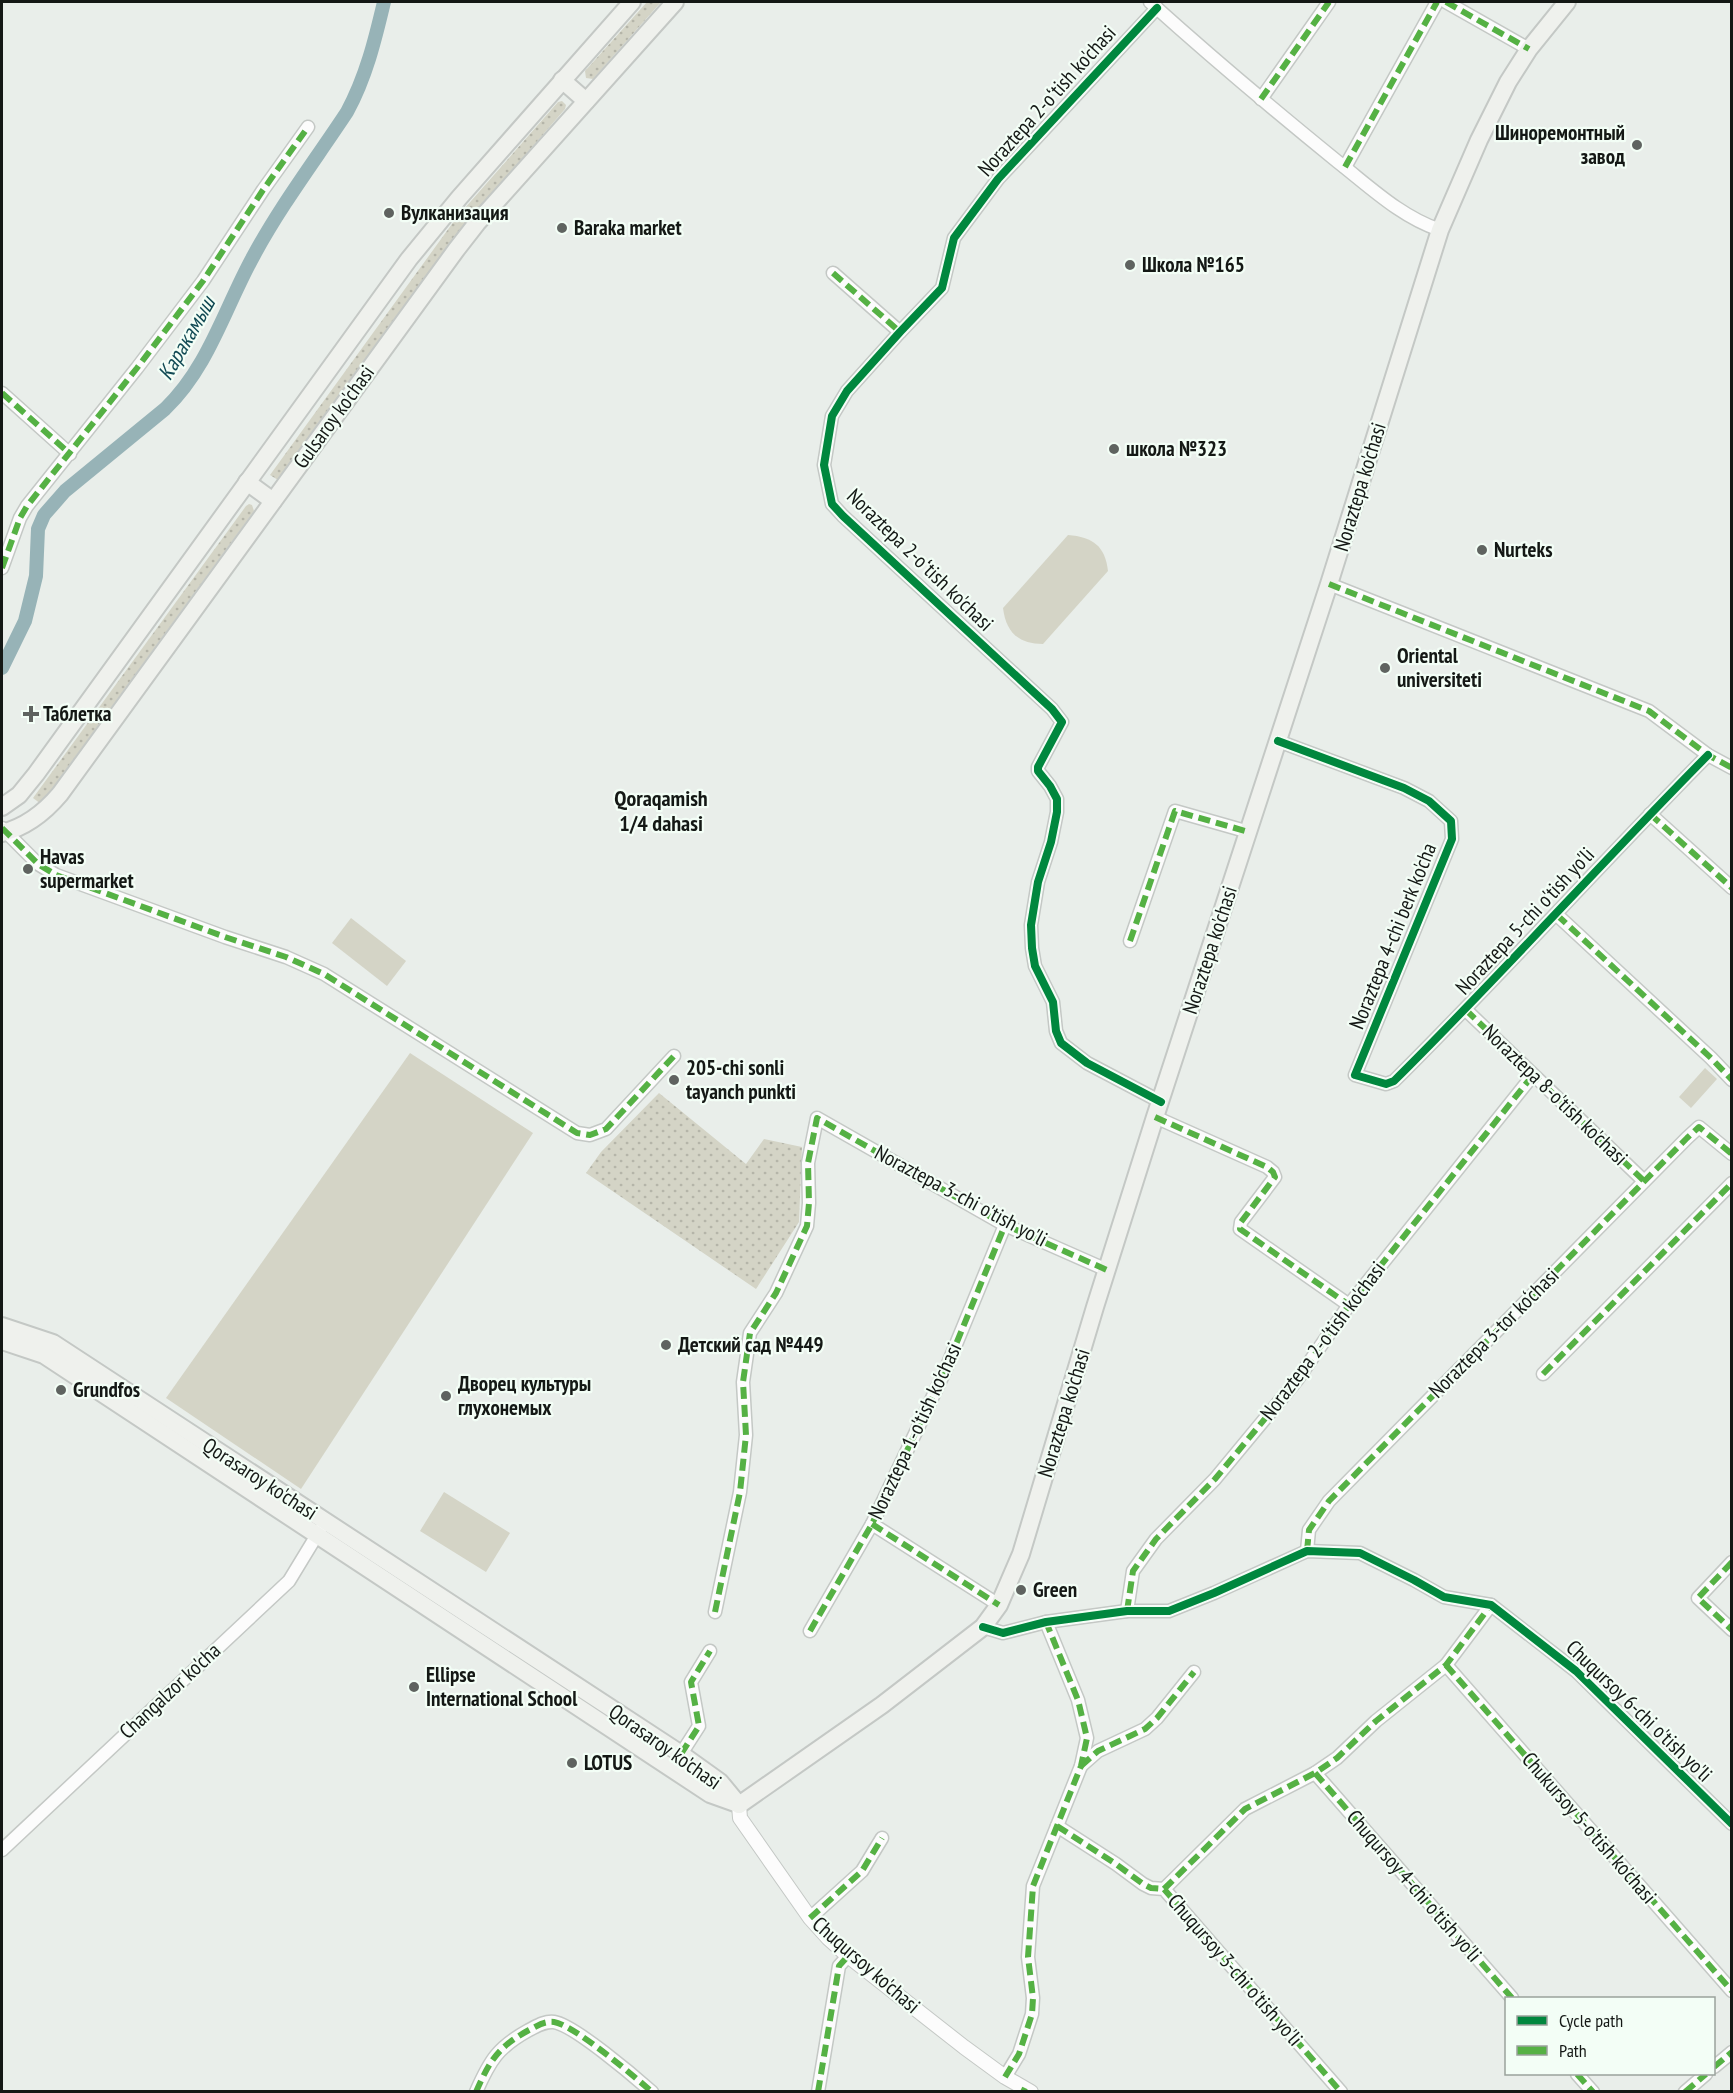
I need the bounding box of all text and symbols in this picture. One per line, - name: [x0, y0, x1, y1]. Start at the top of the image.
- street label: Noraztepa 2-oʻtish ko'chasi: [972, 20, 1121, 182]
- place label: Шиноремонтный завод: [1495, 119, 1625, 170]
- marker: Шиноремонтный завод: [1630, 138, 1644, 152]
- place label: Вулканизация: [401, 199, 509, 226]
- marker: Вулканизация: [382, 206, 396, 220]
- place label: Baraka market: [574, 214, 682, 241]
- marker: Baraka market: [555, 221, 569, 235]
- place label: Школа №165: [1142, 251, 1245, 278]
- marker: Школа №165: [1123, 258, 1137, 272]
- water label: Каракамыш: [151, 290, 222, 385]
- street label: Gulsaroy ko'chasi: [287, 360, 380, 474]
- street label: Noraztepa ko'chasi: [1327, 419, 1392, 555]
- place label: школа №323: [1126, 435, 1227, 462]
- marker: школа №323: [1107, 442, 1121, 456]
- street label: Noraztepa 2-oʻtish ko'chasi: [841, 483, 999, 637]
- place label: Nurteks: [1494, 536, 1553, 563]
- marker: Nurteks: [1475, 543, 1489, 557]
- place label: Oriental universiteti: [1397, 642, 1482, 693]
- marker: Oriental universiteti: [1378, 661, 1392, 675]
- place label: Таблетка: [43, 700, 112, 727]
- marker: Таблетка: [24, 707, 38, 721]
- district label: Qoraqamish 1/4 dahasi: [614, 784, 708, 837]
- street label: Noraztepa 4-chi berk ko'cha: [1343, 839, 1442, 1033]
- street label: Noraztepa 5-chi o'tish yo'li: [1449, 841, 1600, 1000]
- place label: Havas supermarket: [40, 843, 134, 894]
- marker: Havas supermarket: [21, 862, 35, 876]
- street label: Noraztepa ko'chasi: [1176, 882, 1243, 1017]
- street label: Noraztepa 8-o'tish ko'chasi: [1477, 1018, 1634, 1171]
- place label: 205-chi sonli tayanch punkti: [686, 1054, 796, 1105]
- marker: 205-chi sonli tayanch punkti: [667, 1073, 681, 1087]
- street label: Noraztepa 3-chi o'tish yo'li: [870, 1139, 1052, 1253]
- street label: Noraztepa 2-o'tish ko'chasi: [1254, 1256, 1391, 1425]
- street label: Noraztepa 3-tor ko‘chasi: [1423, 1262, 1564, 1403]
- place label: Детский сад №449: [678, 1331, 824, 1358]
- marker: Детский сад №449: [659, 1338, 673, 1352]
- street label: Noraztepa 1-o'tish ko'chasi: [862, 1338, 967, 1523]
- street label: Noraztepa ko'chasi: [1031, 1345, 1096, 1481]
- place label: Дворец культуры глухонемых: [458, 1370, 591, 1421]
- place label: Grundfos: [73, 1376, 140, 1403]
- marker: Grundfos: [54, 1383, 68, 1397]
- marker: Дворец культуры глухонемых: [439, 1389, 453, 1403]
- street label: Qorasaroy ko'chasi: [198, 1431, 323, 1526]
- place label: Green: [1033, 1576, 1077, 1603]
- marker: Green: [1014, 1583, 1028, 1597]
- street label: Chuqursoy 6-chi o'tish yo'li: [1561, 1634, 1718, 1787]
- street label: Changalzor ko'cha: [113, 1637, 226, 1744]
- place label: Ellipse International School: [426, 1661, 578, 1712]
- marker: Ellipse International School: [407, 1680, 421, 1694]
- street label: Qorasaroy ko'chasi: [604, 1698, 727, 1795]
- street label: Chukursoy 5-o'tish ko'chasi: [1516, 1746, 1663, 1909]
- place label: LOTUS: [584, 1749, 632, 1776]
- marker: LOTUS: [565, 1756, 579, 1770]
- street label: Chuqursoy 4-chi o'tish yo'li: [1341, 1804, 1488, 1967]
- street label: Chuqursoy 3-chi o'tish yo'li: [1162, 1888, 1309, 2051]
- street label: Chuqursoy ko'chasi: [807, 1910, 926, 2019]
- legend: [1505, 1997, 1715, 2075]
- text: Cycle path: [1559, 2009, 1623, 2032]
- text: Path: [1559, 2039, 1587, 2062]

